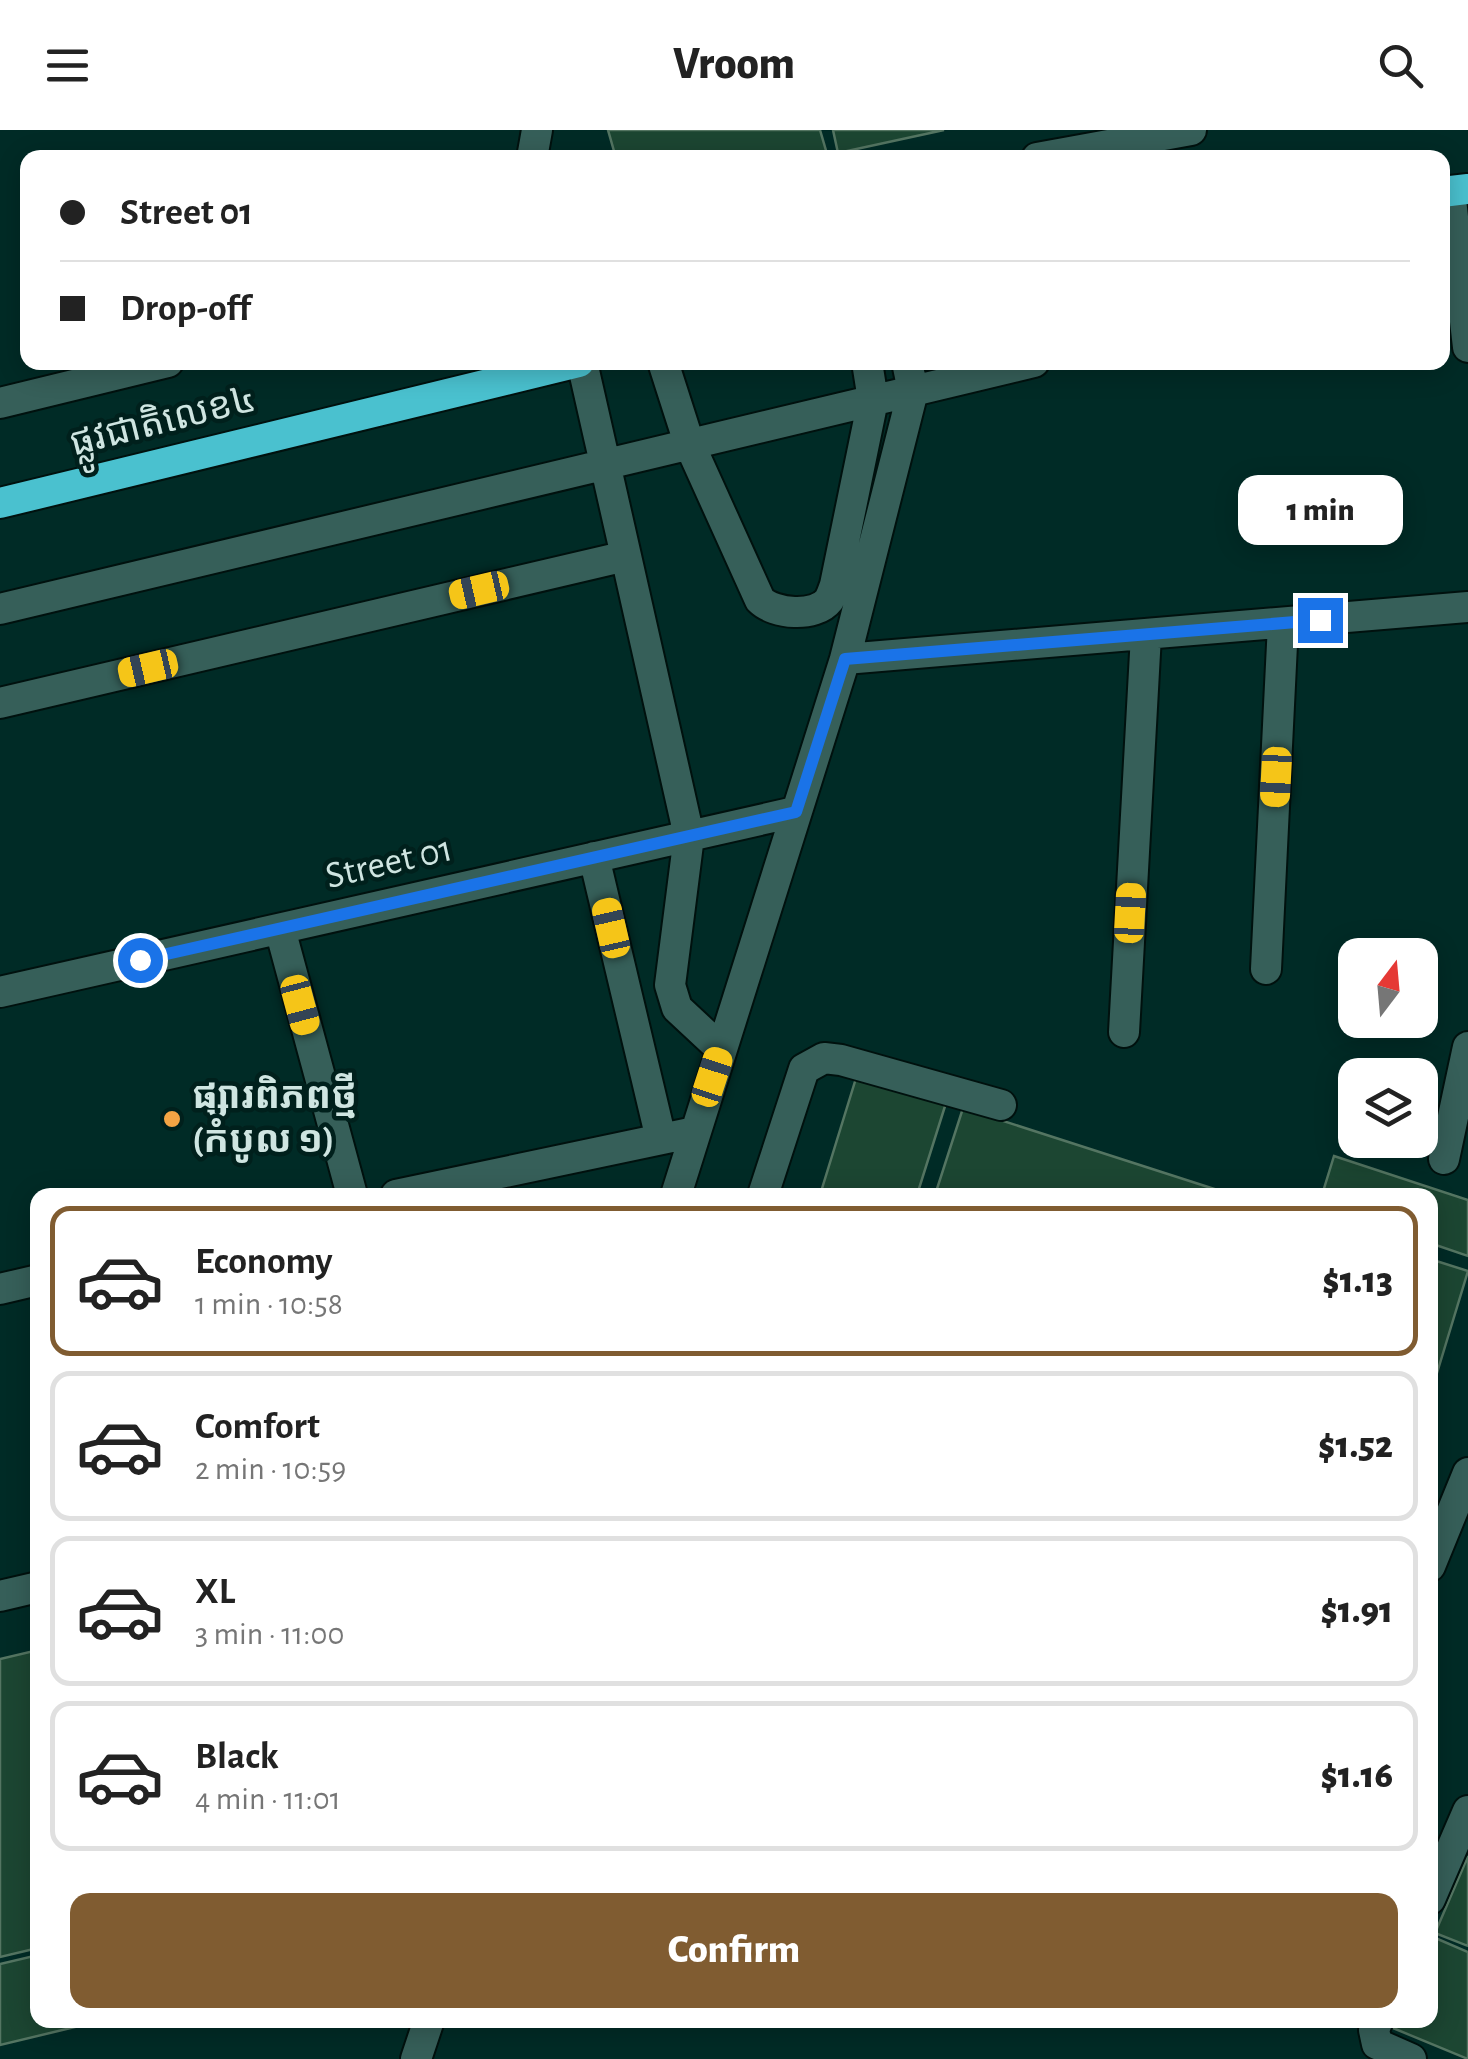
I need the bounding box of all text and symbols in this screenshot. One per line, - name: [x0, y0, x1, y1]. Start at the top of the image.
- icon: menu: [40, 38, 95, 93]
- icon: search: [1373, 38, 1428, 93]
- text: Vroom: [673, 42, 795, 87]
- text: Street 01: [120, 194, 253, 232]
- text: Drop-off: [120, 290, 251, 328]
- street label: ផ្លូវជាតិលេខ៤: [65, 378, 263, 475]
- callout: 1 min: [1238, 475, 1402, 545]
- text: 1 min: [1286, 494, 1355, 526]
- car: [446, 569, 512, 611]
- route end: [1298, 598, 1343, 643]
- car: [115, 647, 181, 689]
- car: [1259, 746, 1293, 808]
- street label: Street 01: [322, 830, 456, 896]
- car: [1113, 882, 1147, 944]
- car: [590, 895, 632, 961]
- route start: [118, 938, 163, 983]
- north arrow: [1338, 938, 1438, 1038]
- map controls: [1338, 938, 1438, 1158]
- car: [278, 972, 322, 1038]
- car: [688, 1044, 736, 1110]
- button: layers: [1338, 1058, 1438, 1158]
- place label: ផ្សារពិភពថ្មី (កំបូល ១): [192, 1072, 357, 1163]
- marker: ផ្សារពិភពថ្មី (កំបូល ១): [161, 1108, 183, 1130]
- icon: car: [75, 1236, 165, 1326]
- text: Economy: [195, 1243, 333, 1281]
- text: $1.13: [1322, 1262, 1393, 1300]
- text: 1 min · 10:58: [195, 1288, 343, 1320]
- icon: car: [75, 1401, 165, 1491]
- text: Comfort: [195, 1408, 320, 1446]
- text: $1.52: [1318, 1427, 1393, 1465]
- text: 2 min · 10:59: [195, 1453, 346, 1485]
- icon: car: [75, 1566, 165, 1656]
- text: XL: [195, 1573, 235, 1611]
- text: $1.91: [1320, 1592, 1393, 1630]
- text: 3 min · 11:00: [195, 1618, 344, 1650]
- icon: car: [75, 1731, 165, 1821]
- text: Black: [195, 1738, 279, 1776]
- text: $1.16: [1320, 1757, 1393, 1795]
- text: 4 min · 11:01: [195, 1783, 341, 1815]
- button: Confirm: [70, 1893, 1398, 2008]

